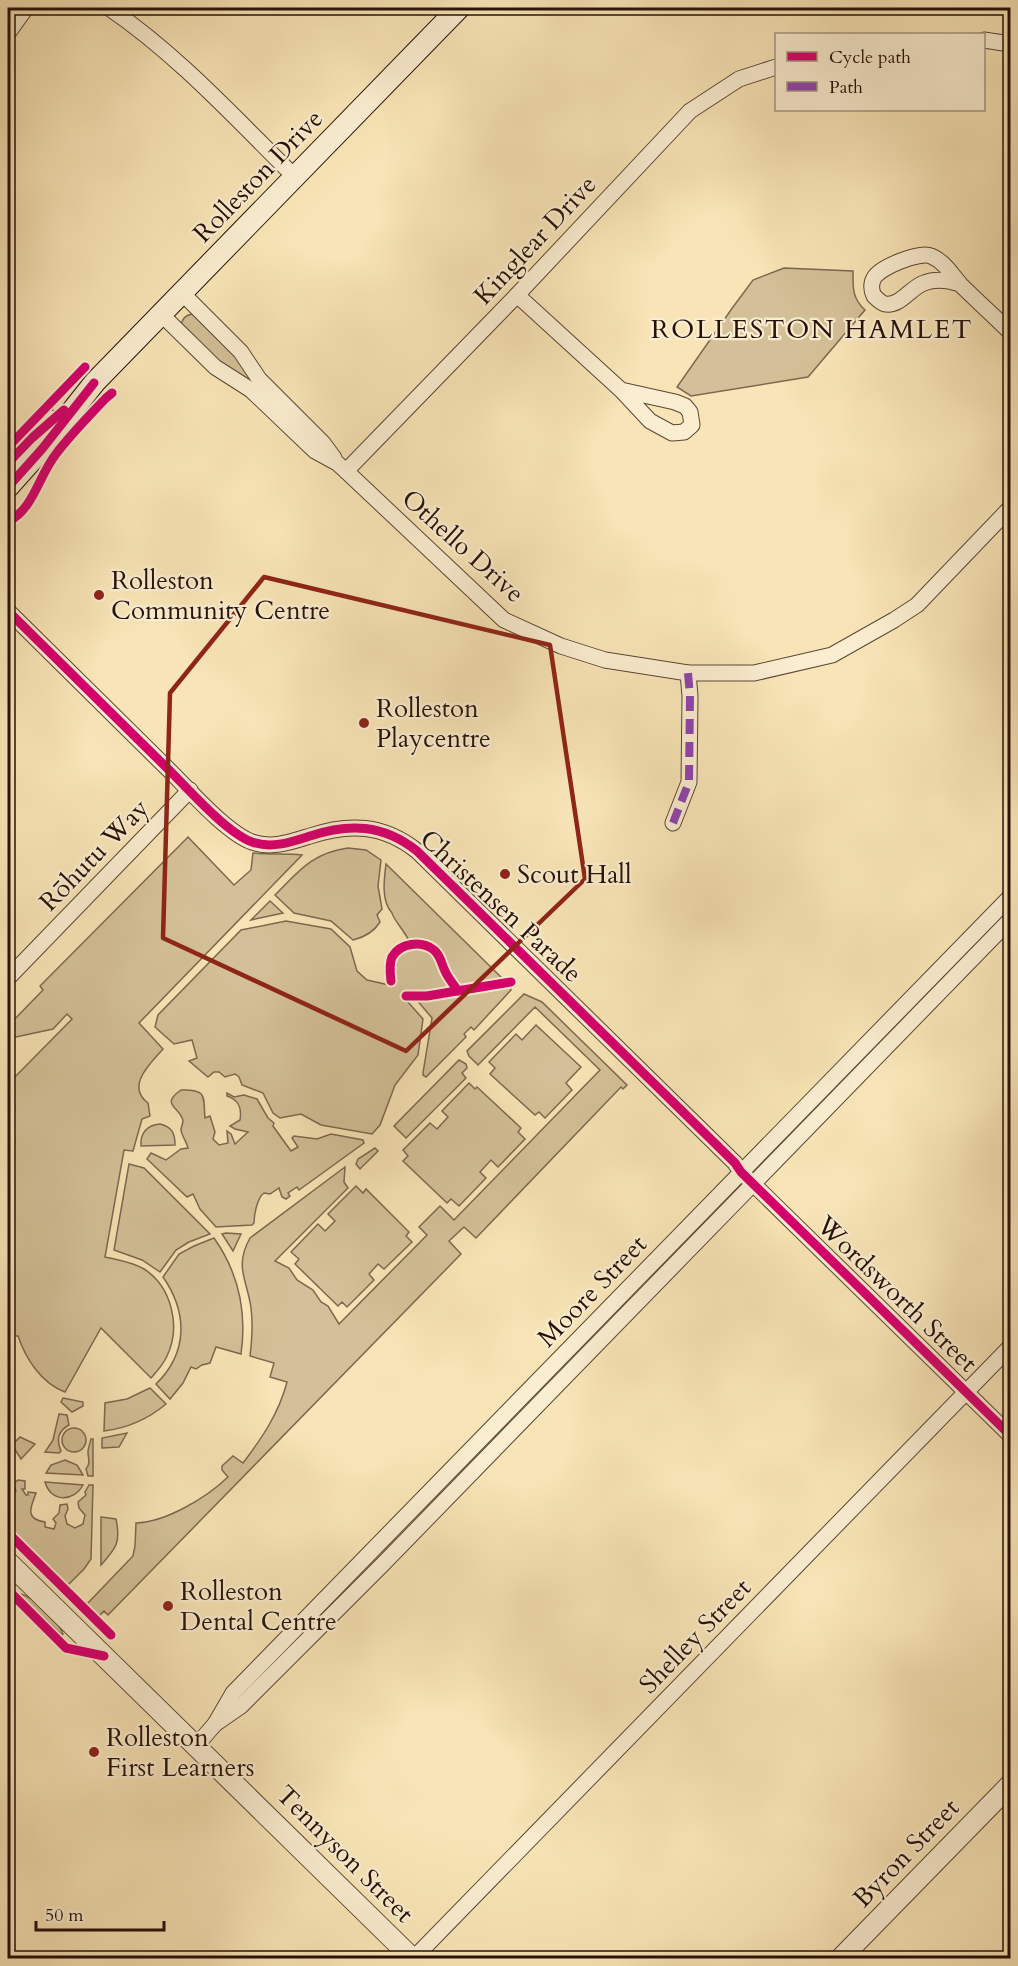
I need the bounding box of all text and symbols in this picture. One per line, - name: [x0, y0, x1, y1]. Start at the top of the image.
- legend: [775, 33, 985, 111]
- text: Cycle path: [829, 45, 911, 70]
- text: Path: [829, 75, 863, 100]
- street label: Rolleston Drive: [185, 102, 331, 250]
- street label: Kinglear Drive: [466, 168, 604, 312]
- district label: ROLLESTON HAMLET: [651, 311, 973, 348]
- street label: Othello Drive: [394, 482, 532, 610]
- place label: Rolleston Community Centre: [111, 563, 330, 628]
- marker: Rolleston Community Centre: [92, 588, 106, 602]
- place label: Rolleston Playcentre: [376, 691, 491, 756]
- marker: Rolleston Playcentre: [357, 716, 371, 730]
- street label: Rōhutu Way: [31, 791, 157, 919]
- street label: Christensen Parade: [412, 822, 590, 990]
- place label: Scout Hall: [517, 857, 632, 892]
- marker: Scout Hall: [498, 867, 512, 881]
- street label: Wordsworth Street: [808, 1207, 985, 1380]
- street label: Moore Street: [530, 1227, 654, 1355]
- street label: Shelley Street: [631, 1571, 759, 1701]
- place label: Rolleston Dental Centre: [180, 1574, 337, 1639]
- marker: Rolleston Dental Centre: [161, 1599, 175, 1613]
- place label: Rolleston First Learners: [106, 1720, 255, 1785]
- marker: Rolleston First Learners: [87, 1745, 101, 1759]
- street label: Tennyson Street: [269, 1778, 421, 1930]
- street label: Byron Street: [845, 1791, 967, 1915]
- scale bar: [36, 1894, 164, 1932]
- text: 50 m: [45, 1903, 84, 1928]

